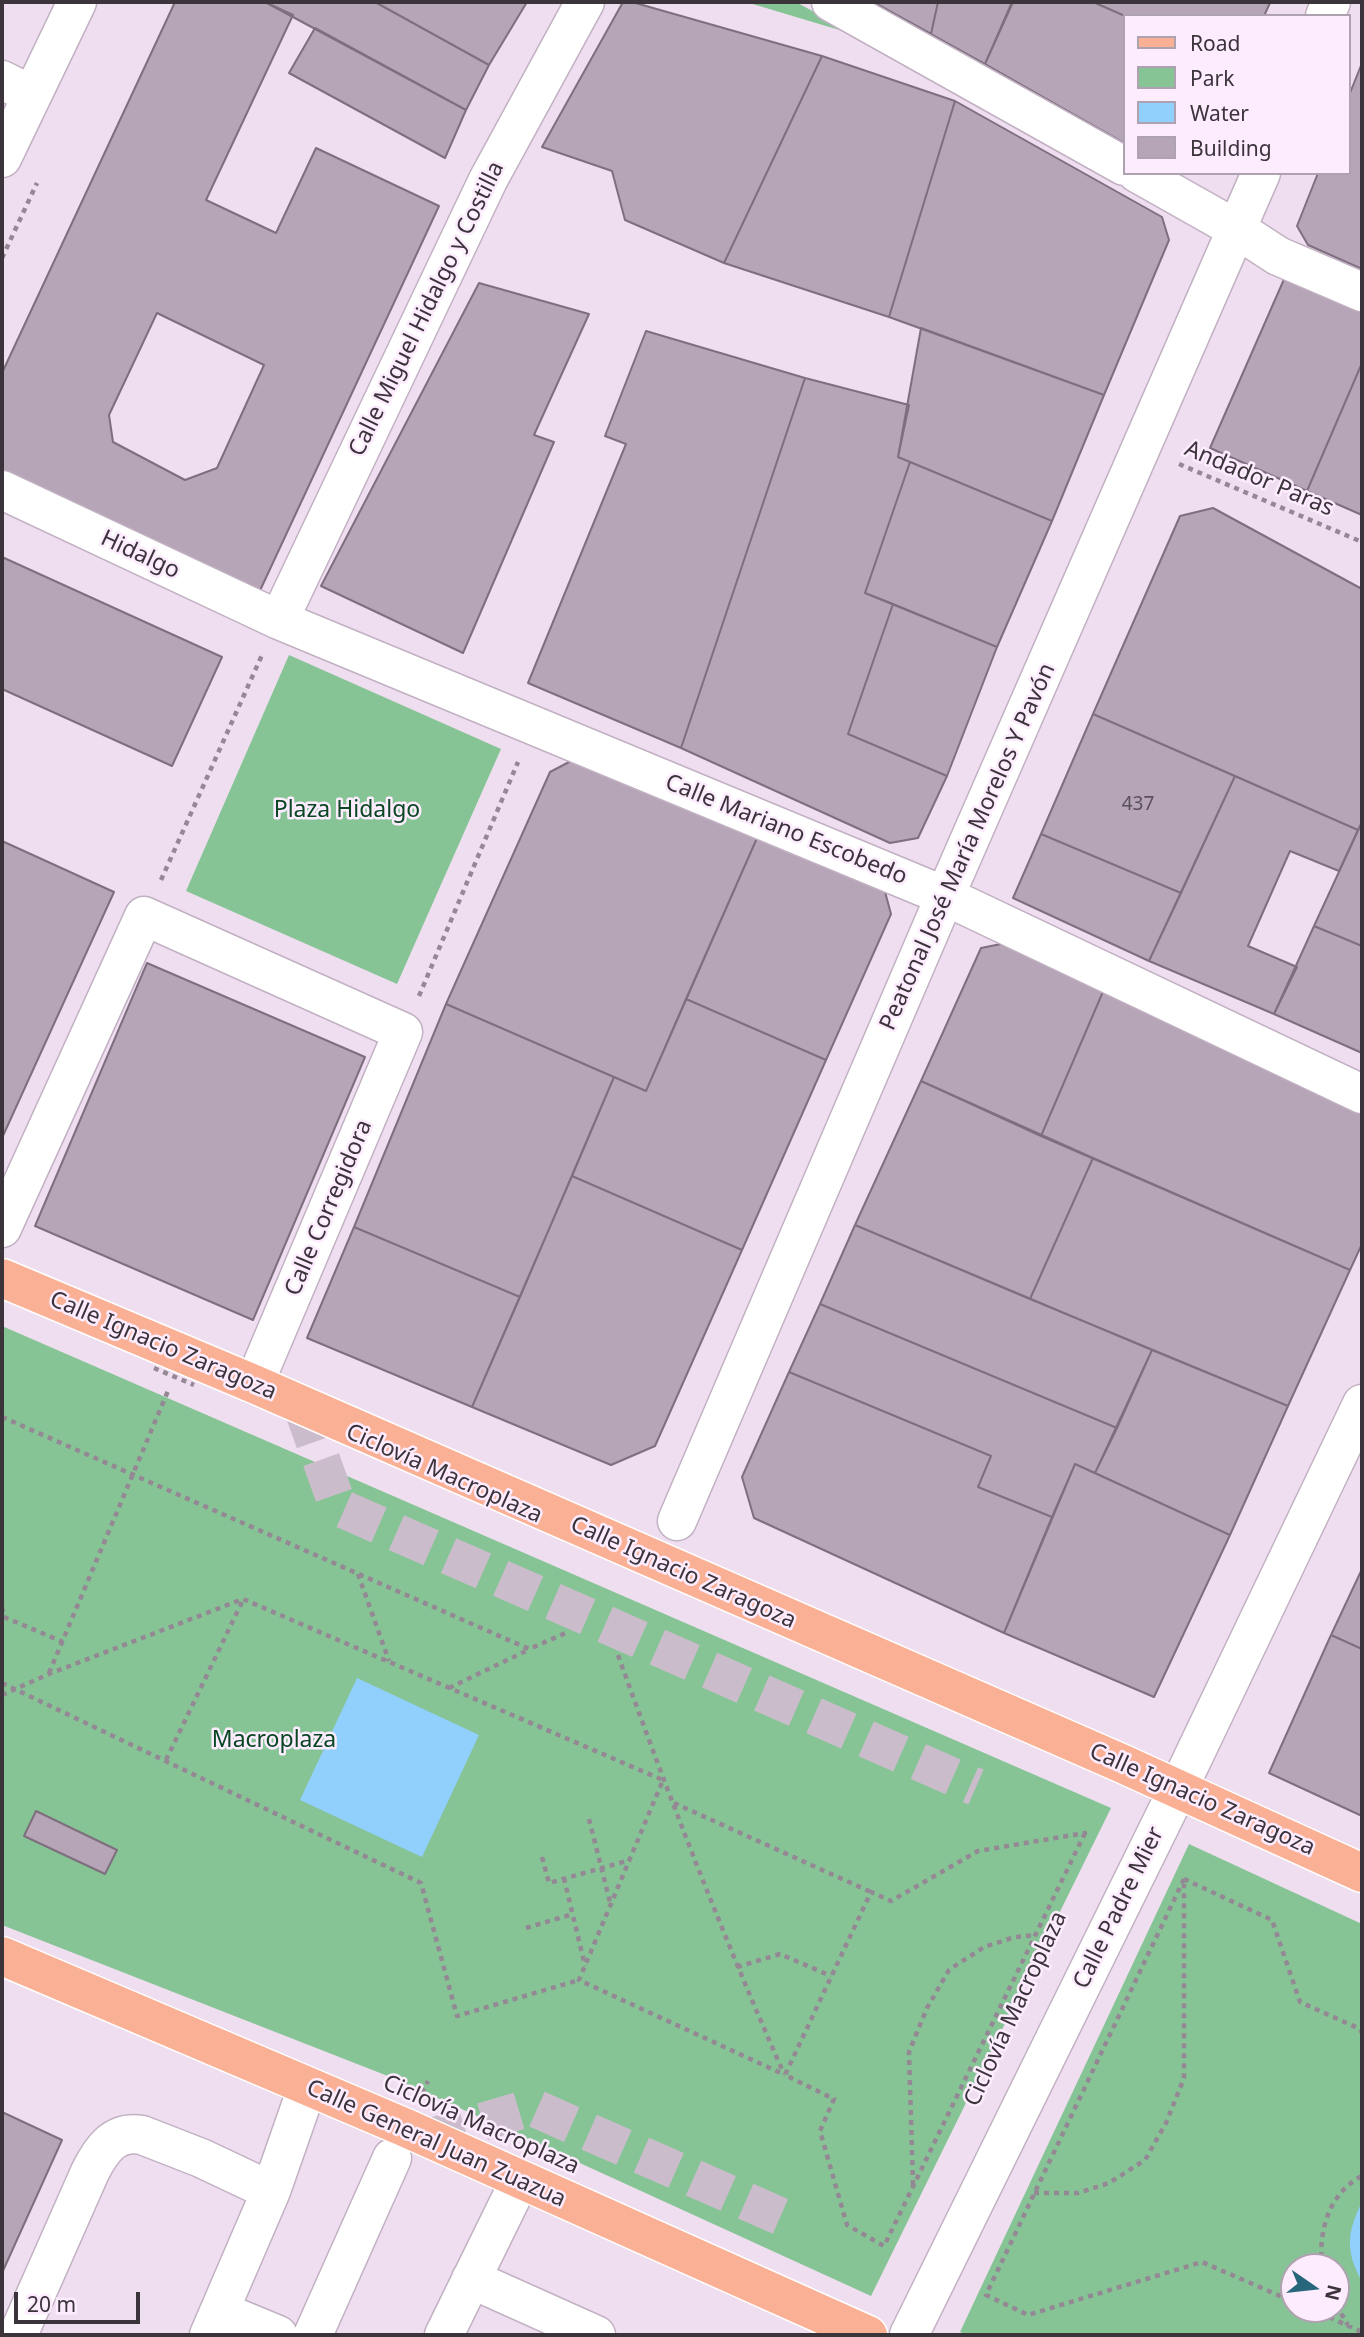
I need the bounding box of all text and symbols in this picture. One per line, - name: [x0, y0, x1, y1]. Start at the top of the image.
- legend: [1122, 14, 1350, 175]
- text: Road: [1190, 29, 1240, 57]
- text: Park: [1190, 64, 1234, 92]
- text: Water: [1190, 99, 1249, 127]
- text: Building: [1190, 134, 1272, 162]
- street label: Calle Miguel Hidalgo y Costilla: [343, 157, 511, 461]
- street label: Andador Paras: [1180, 435, 1338, 523]
- street label: Hidalgo: [96, 525, 184, 585]
- street label: Peatonal José María Morelos Y Pavón: [874, 659, 1062, 1035]
- street label: Calle Mariano Escobedo: [661, 769, 911, 891]
- house number: 437: [1122, 794, 1154, 816]
- park label: Plaza Hidalgo: [274, 796, 420, 824]
- street label: Calle Corregidora: [280, 1116, 378, 1300]
- street label: Calle Ignacio Zaragoza: [45, 1286, 281, 1406]
- street label: Ciclovía Macroplaza: [342, 1418, 546, 1530]
- street label: Calle Ignacio Zaragoza: [566, 1511, 800, 1635]
- park label: Macroplaza: [212, 1726, 336, 1754]
- street label: Calle Ignacio Zaragoza: [1085, 1738, 1319, 1862]
- street label: Calle Padre Mier: [1068, 1823, 1170, 1993]
- street label: Ciclovía Macroplaza: [959, 1907, 1073, 2111]
- street label: Ciclovía Macroplaza: [379, 2069, 583, 2181]
- street label: Calle General Juan Zuazua: [302, 2074, 570, 2214]
- north arrow: [1280, 2253, 1350, 2323]
- scale bar: [18, 2278, 144, 2322]
- text: N: [1319, 2282, 1348, 2303]
- text: 20 m: [27, 2290, 76, 2318]

